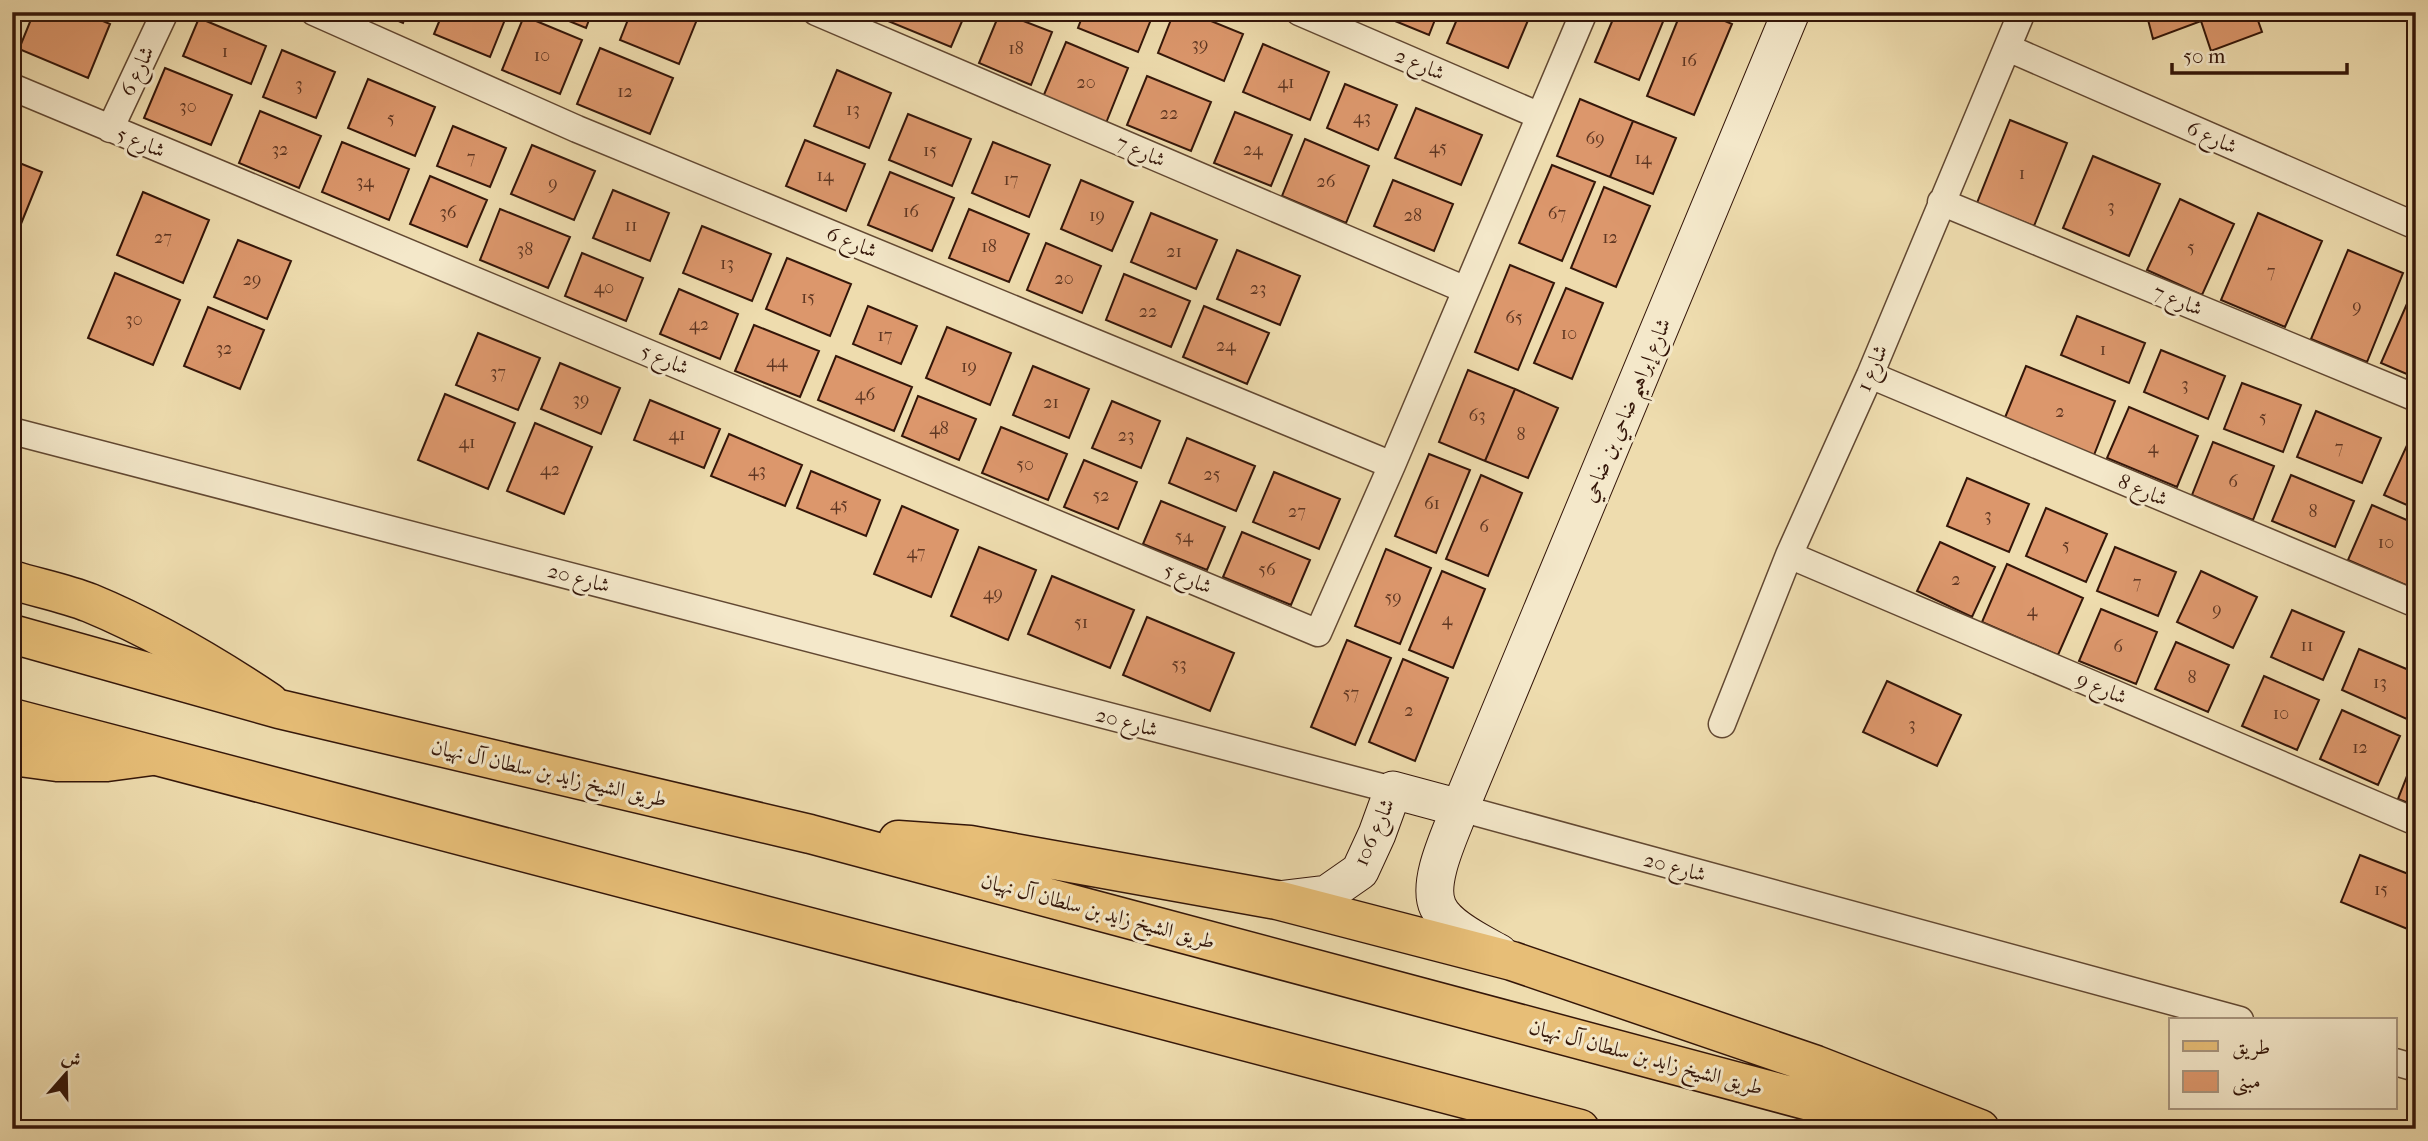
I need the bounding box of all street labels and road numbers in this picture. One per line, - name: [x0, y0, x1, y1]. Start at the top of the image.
- street label: شارع 6: [115, 42, 164, 102]
- street label: شارع 2: [1389, 43, 1449, 91]
- street label: شارع 6: [2181, 115, 2241, 164]
- street label: شارع 5: [111, 121, 169, 168]
- street label: شارع 7: [1110, 130, 1169, 178]
- street label: شارع 6: [821, 221, 881, 268]
- street label: شارع 7: [2148, 279, 2206, 326]
- street label: شارع إبراهيم ضاحي بن ضاحي: [1576, 315, 1684, 509]
- street label: شارع 5: [635, 338, 693, 385]
- street label: شارع 1: [1851, 341, 1898, 397]
- street label: شارع 8: [2112, 469, 2171, 517]
- street label: شارع 5: [1158, 557, 1216, 604]
- street label: شارع 20: [544, 558, 613, 604]
- street label: شارع 9: [2071, 667, 2131, 715]
- street label: شارع 20: [1092, 702, 1161, 748]
- street label: طريق الشيخ زايد بن سلطان آل نهيان: [427, 733, 669, 819]
- street label: شارع 106: [1349, 795, 1405, 872]
- street label: شارع 20: [1640, 847, 1709, 893]
- street label: طريق الشيخ زايد بن سلطان آل نهيان: [977, 867, 1218, 961]
- street label: طريق الشيخ زايد بن سلطان آل نهيان: [1525, 1013, 1766, 1107]

